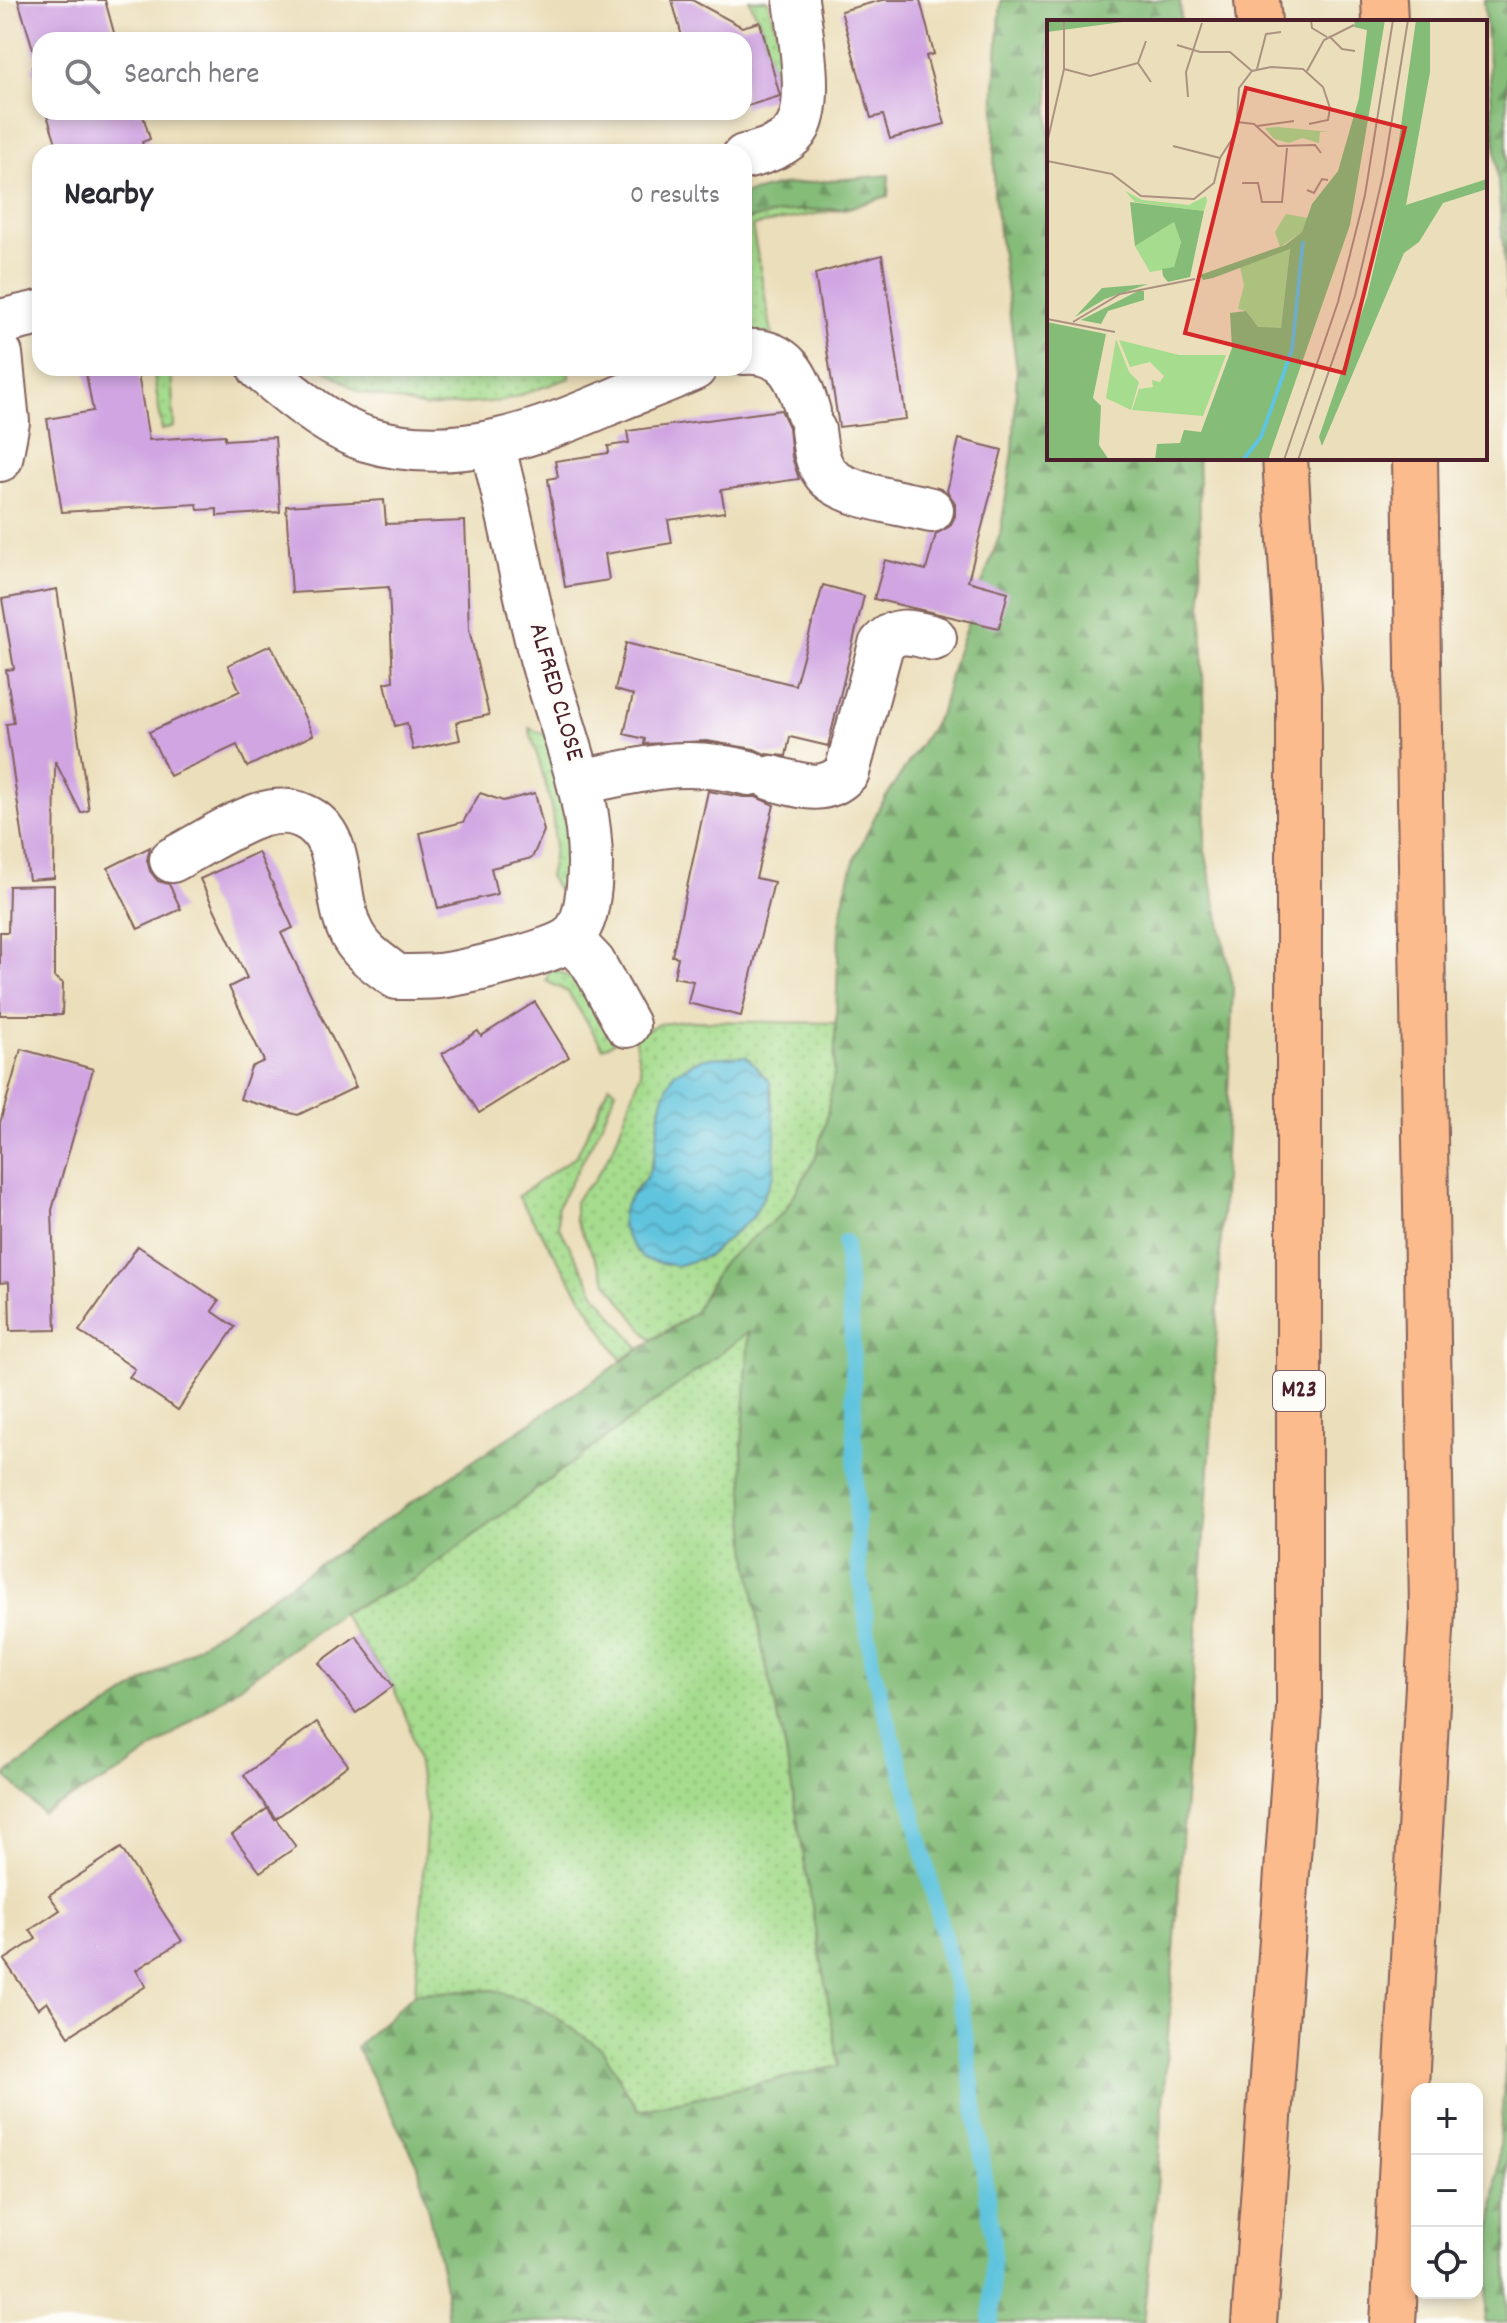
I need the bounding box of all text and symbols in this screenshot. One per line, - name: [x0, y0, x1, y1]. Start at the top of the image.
- inset map: [1047, 20, 1487, 460]
- search box: [32, 32, 752, 120]
- icon: search: [60, 54, 104, 98]
- text: Search here: [124, 55, 260, 98]
- text: Nearby: [64, 172, 153, 221]
- text: 0 results: [630, 178, 720, 215]
- street label: ALFRED CLOSE: [518, 619, 592, 766]
- road number: M23: [1273, 1371, 1325, 1411]
- map controls: [1411, 2083, 1483, 2299]
- button: +: [1411, 2083, 1483, 2155]
- button: −: [1411, 2155, 1483, 2227]
- button: locate: [1411, 2227, 1483, 2299]

